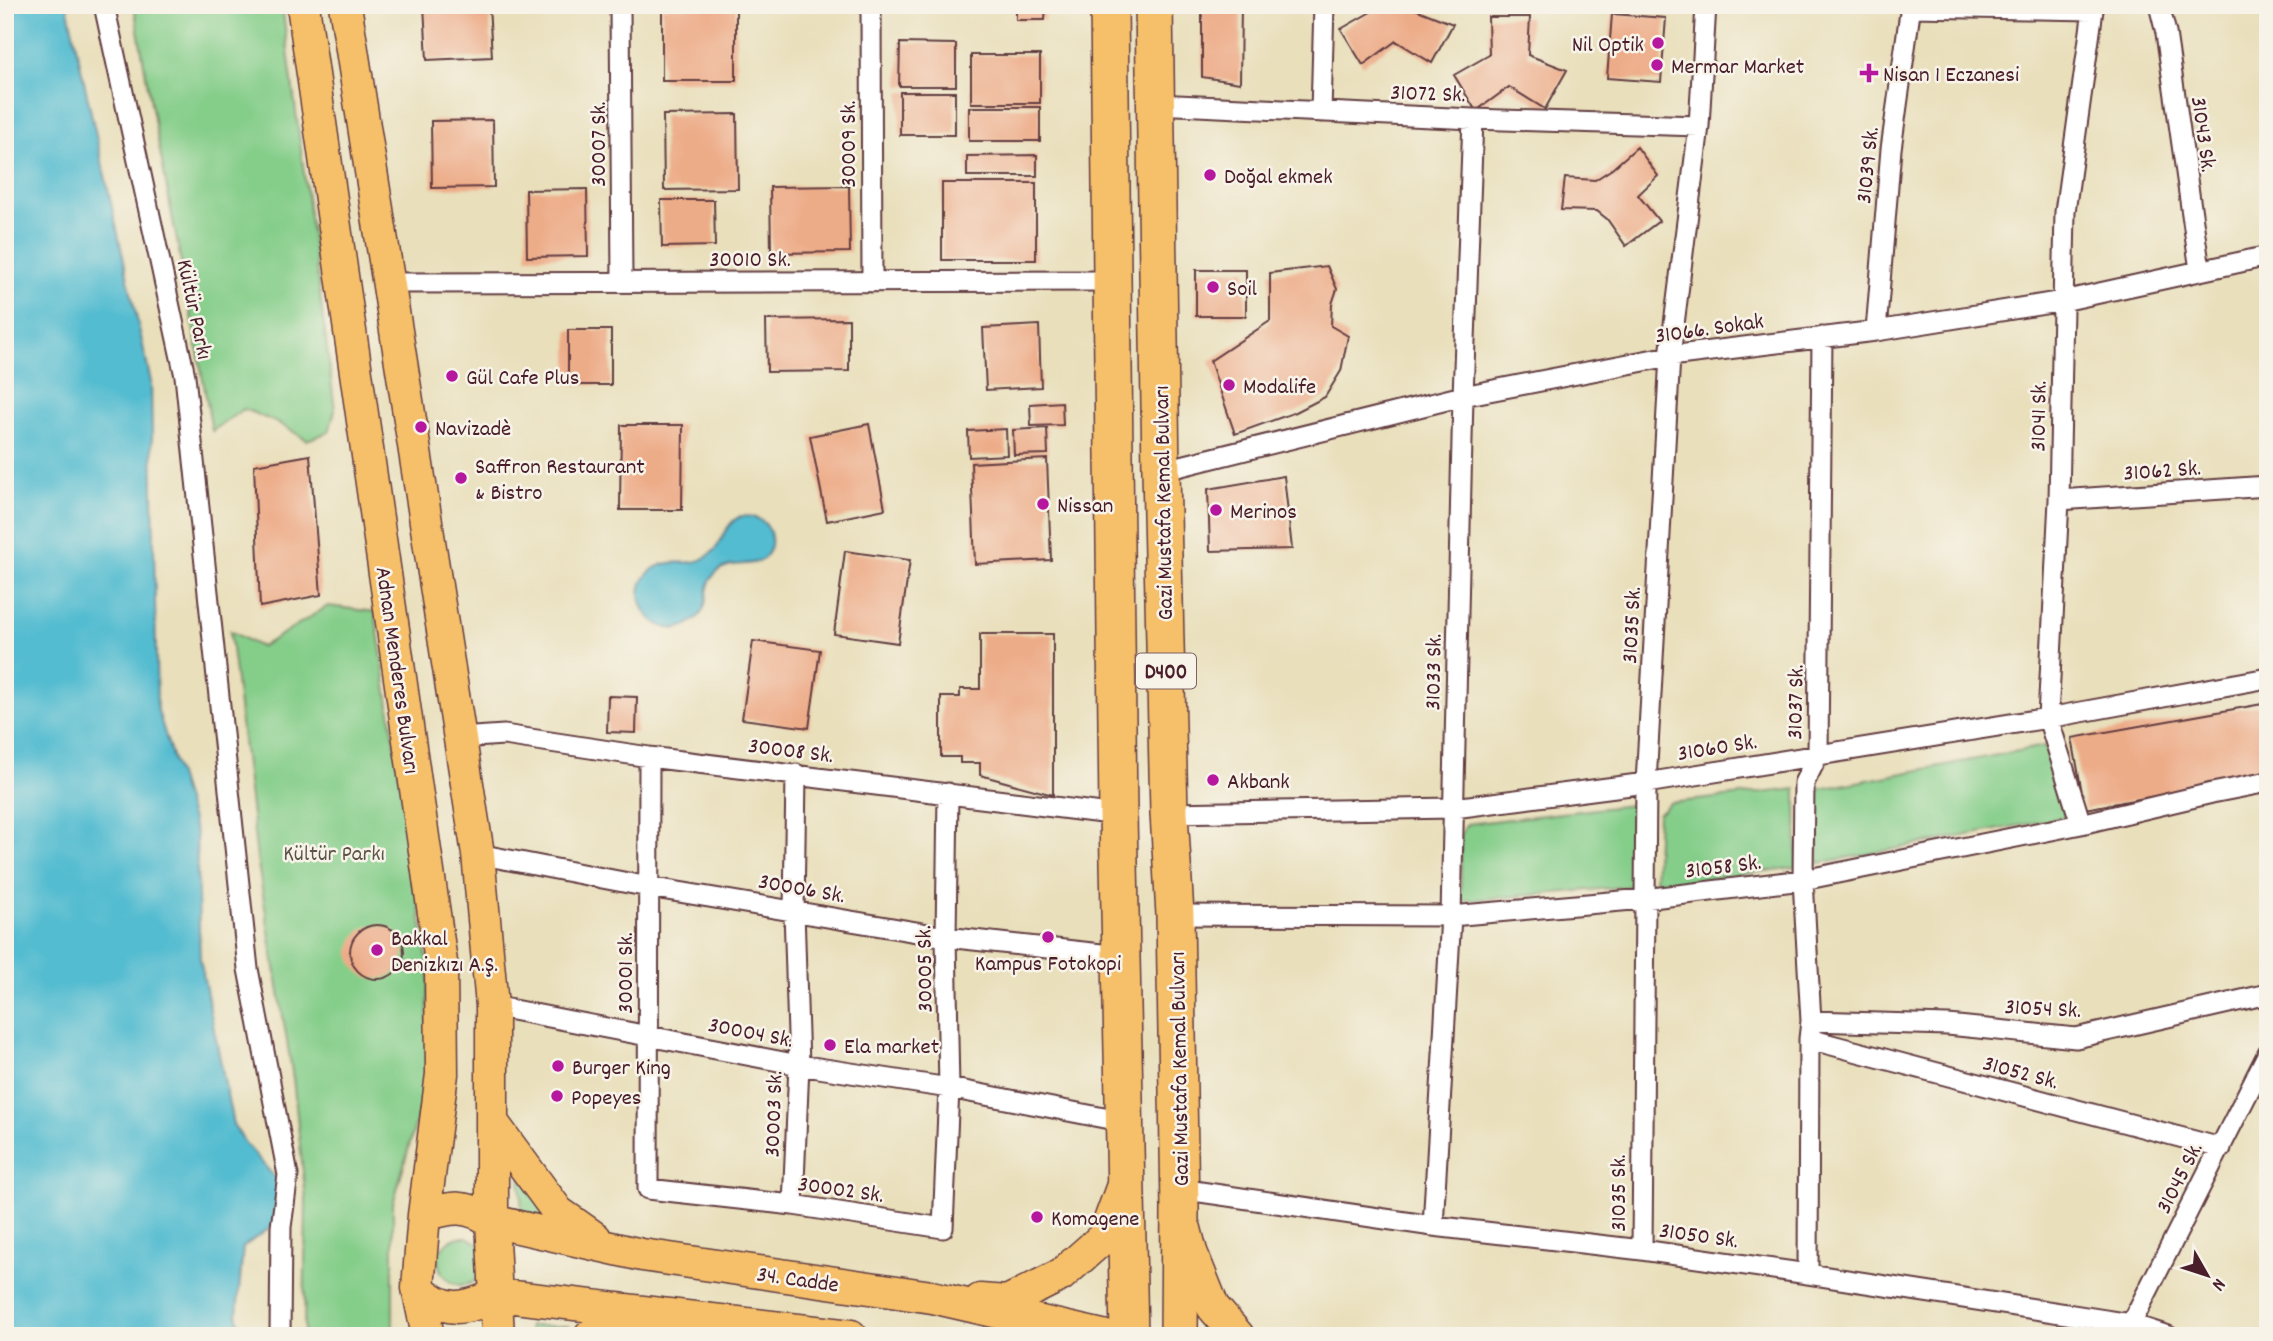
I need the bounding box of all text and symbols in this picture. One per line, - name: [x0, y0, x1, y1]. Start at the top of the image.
- place label: Nil Optik: [1572, 30, 1644, 63]
- marker: Nil Optik: [1650, 35, 1666, 51]
- place label: Mermar Market: [1671, 52, 1804, 85]
- marker: Mermar Market: [1649, 57, 1665, 73]
- place label: Nisan 1 Eczanesi: [1883, 60, 2019, 93]
- marker: Nisan 1 Eczanesi: [1861, 65, 1877, 81]
- street label: 31072 Sk.: [1390, 78, 1466, 113]
- street label: 31043 Sk.: [2180, 94, 2223, 175]
- street label: 30009 Sk.: [834, 100, 867, 188]
- street label: 30007 Sk.: [584, 101, 617, 187]
- street label: 31039 Sk.: [1849, 125, 1890, 205]
- place label: Doğal ekmek: [1224, 162, 1333, 195]
- marker: Doğal ekmek: [1202, 167, 1218, 183]
- street label: 30010 Sk.: [709, 245, 791, 278]
- street label: Kültür Parkı: [166, 257, 219, 363]
- place label: Soil: [1227, 274, 1258, 307]
- marker: Soil: [1205, 279, 1221, 295]
- street label: 31066. Sokak: [1653, 307, 1766, 354]
- place label: Gül Cafe Plus: [466, 363, 579, 396]
- marker: Gül Cafe Plus: [444, 368, 460, 384]
- place label: Modalife: [1243, 372, 1316, 405]
- marker: Modalife: [1221, 377, 1237, 393]
- street label: 31041 Sk.: [2023, 380, 2058, 452]
- street label: Gazi Mustafa Kemal Bulvarı: [1147, 385, 1184, 621]
- place label: Navizadè: [435, 414, 511, 447]
- marker: Navizadè: [413, 419, 429, 435]
- place label: Saffron Restaurant & Bistro: [475, 452, 645, 511]
- street label: 31062 Sk.: [2122, 453, 2202, 492]
- marker: Saffron Restaurant & Bistro: [453, 470, 469, 486]
- place label: Nissan: [1057, 491, 1113, 524]
- marker: Nissan: [1035, 496, 1051, 512]
- place label: Merinos: [1230, 497, 1297, 530]
- marker: Merinos: [1208, 502, 1224, 518]
- street label: Adnan Menderes Bulvarı: [365, 565, 426, 776]
- street label: 31035 Sk.: [1615, 586, 1652, 665]
- street label: 31033 Sk.: [1418, 633, 1453, 711]
- road number: D400: [1136, 654, 1196, 688]
- street label: 31037 Sk.: [1780, 664, 1815, 740]
- street label: 31060 Sk.: [1675, 727, 1760, 772]
- street label: 30008 Sk.: [746, 731, 835, 774]
- place label: Akbank: [1227, 767, 1290, 800]
- marker: Akbank: [1205, 772, 1221, 788]
- park label: Kültür Parkı: [283, 839, 385, 872]
- street label: 31058 Sk.: [1684, 847, 1763, 890]
- street label: 30006 Sk.: [755, 867, 847, 914]
- place label: Bakkal Denizkızı A.Ş.: [391, 924, 498, 983]
- street label: 30005 Sk.: [909, 925, 944, 1013]
- marker: Kampus Fotokopi: [1040, 929, 1056, 945]
- street label: 30001 Sk.: [611, 932, 644, 1014]
- marker: Bakkal Denizkızı A.Ş.: [369, 942, 385, 958]
- place label: Kampus Fotokopi: [975, 949, 1121, 982]
- street label: Gazi Mustafa Kemal Bulvarı: [1163, 951, 1200, 1187]
- street label: 31054 Sk.: [2004, 992, 2082, 1029]
- street label: 30004 Sk.: [705, 1010, 796, 1059]
- place label: Ela market: [844, 1032, 939, 1065]
- marker: Ela market: [822, 1037, 838, 1053]
- street label: 31052 Sk.: [1979, 1048, 2062, 1100]
- place label: Burger King: [572, 1053, 671, 1086]
- marker: Burger King: [550, 1058, 566, 1074]
- street label: 30003 Sk.: [757, 1070, 794, 1158]
- place label: Popeyes: [571, 1083, 642, 1116]
- marker: Popeyes: [549, 1088, 565, 1104]
- street label: 31045 Sk.: [2149, 1137, 2213, 1220]
- street label: 31035 Sk.: [1604, 1154, 1637, 1232]
- street label: 30002 Sk.: [795, 1169, 886, 1214]
- place label: Komagene: [1051, 1204, 1139, 1237]
- marker: Komagene: [1029, 1209, 1045, 1225]
- street label: 31050 Sk.: [1657, 1216, 1740, 1259]
- north arrow: [2172, 1240, 2242, 1310]
- street label: 34. Cadde: [754, 1259, 841, 1304]
- text: N: [2204, 1271, 2231, 1296]

